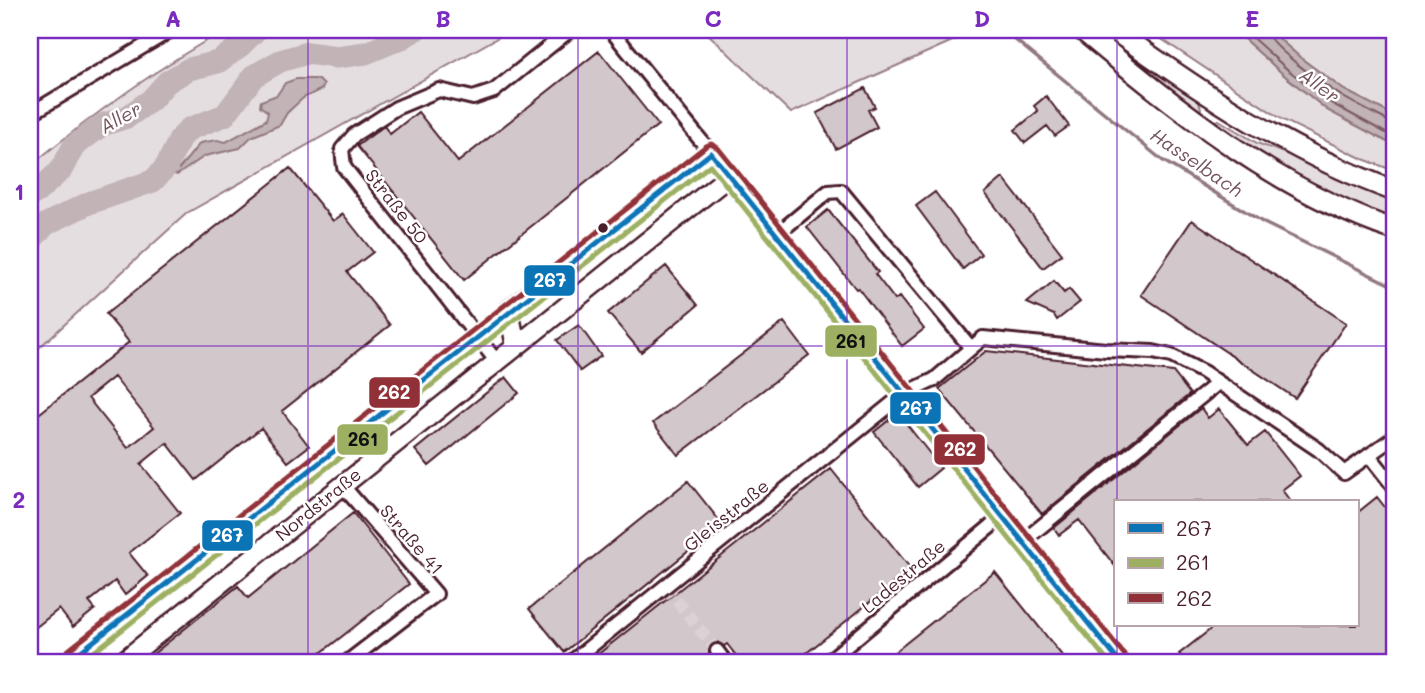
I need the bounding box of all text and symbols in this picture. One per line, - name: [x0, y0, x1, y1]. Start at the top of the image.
- text: A: [165, 3, 181, 33]
- text: B: [435, 3, 451, 33]
- text: C: [704, 3, 722, 33]
- text: D: [974, 3, 990, 33]
- text: E: [1245, 3, 1259, 33]
- water label: Aller: [1295, 62, 1345, 108]
- water label: Aller: [95, 95, 145, 139]
- water label: Hasselbach: [1146, 122, 1248, 202]
- street label: Straße 50: [360, 164, 434, 248]
- text: 1: [14, 176, 24, 206]
- unlabelled marker: [596, 221, 610, 235]
- line badge: 267: [523, 264, 576, 297]
- text: 267: [534, 267, 567, 292]
- line badge: 261: [824, 324, 878, 358]
- text: 261: [836, 328, 866, 353]
- line badge: 262: [368, 376, 421, 409]
- text: 262: [378, 379, 410, 404]
- line badge: 267: [889, 391, 942, 425]
- text: 267: [900, 395, 933, 420]
- line badge: 261: [336, 423, 389, 456]
- text: 261: [348, 426, 378, 451]
- line badge: 262: [933, 433, 986, 466]
- text: 262: [944, 436, 976, 461]
- street label: Nordstraße: [270, 462, 366, 546]
- street label: Gleisstraße: [679, 473, 773, 557]
- text: 2: [13, 484, 25, 514]
- street label: Straße 41: [375, 499, 449, 579]
- legend: [1114, 500, 1358, 626]
- text: 267: [1176, 514, 1212, 541]
- line badge: 267: [201, 519, 254, 552]
- text: 267: [211, 522, 244, 547]
- street label: Ladestraße: [856, 534, 950, 618]
- text: 261: [1176, 548, 1210, 575]
- text: 262: [1176, 584, 1212, 611]

